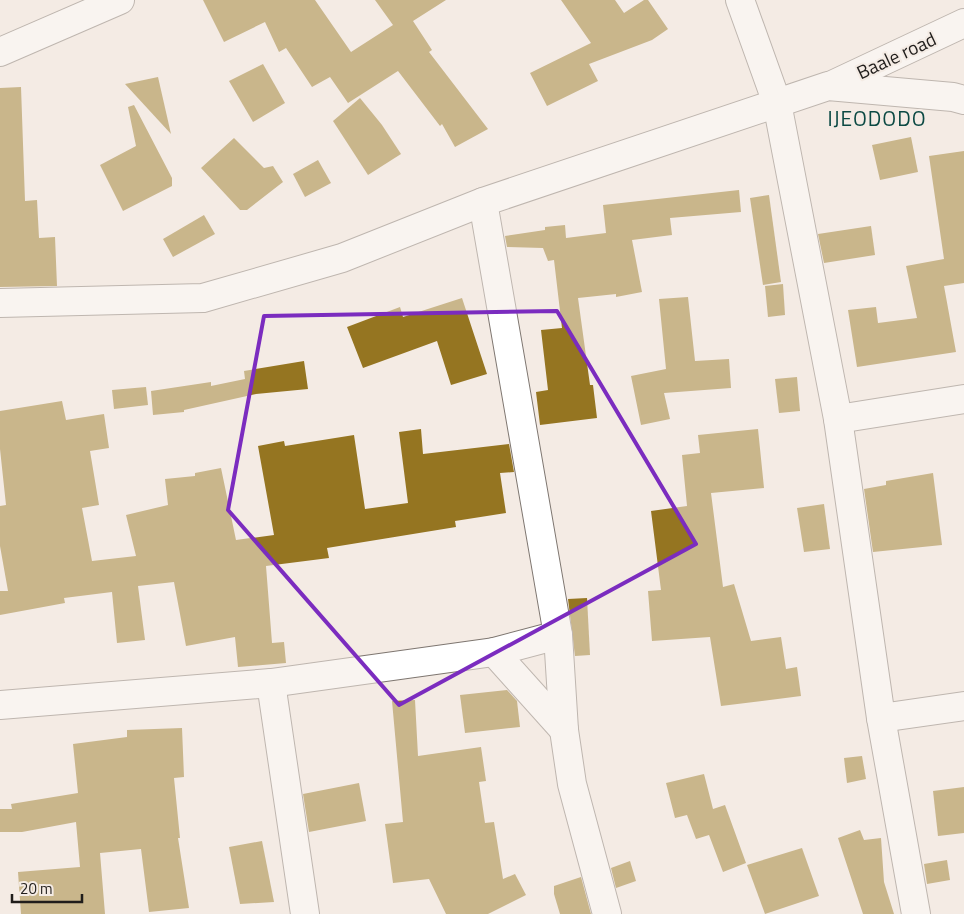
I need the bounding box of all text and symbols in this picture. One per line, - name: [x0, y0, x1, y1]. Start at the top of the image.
- street label: Baale road: [851, 24, 941, 86]
- district label: IJEODODO: [827, 102, 927, 134]
- scale bar: [12, 872, 82, 904]
- text: 20 m: [20, 877, 53, 900]

